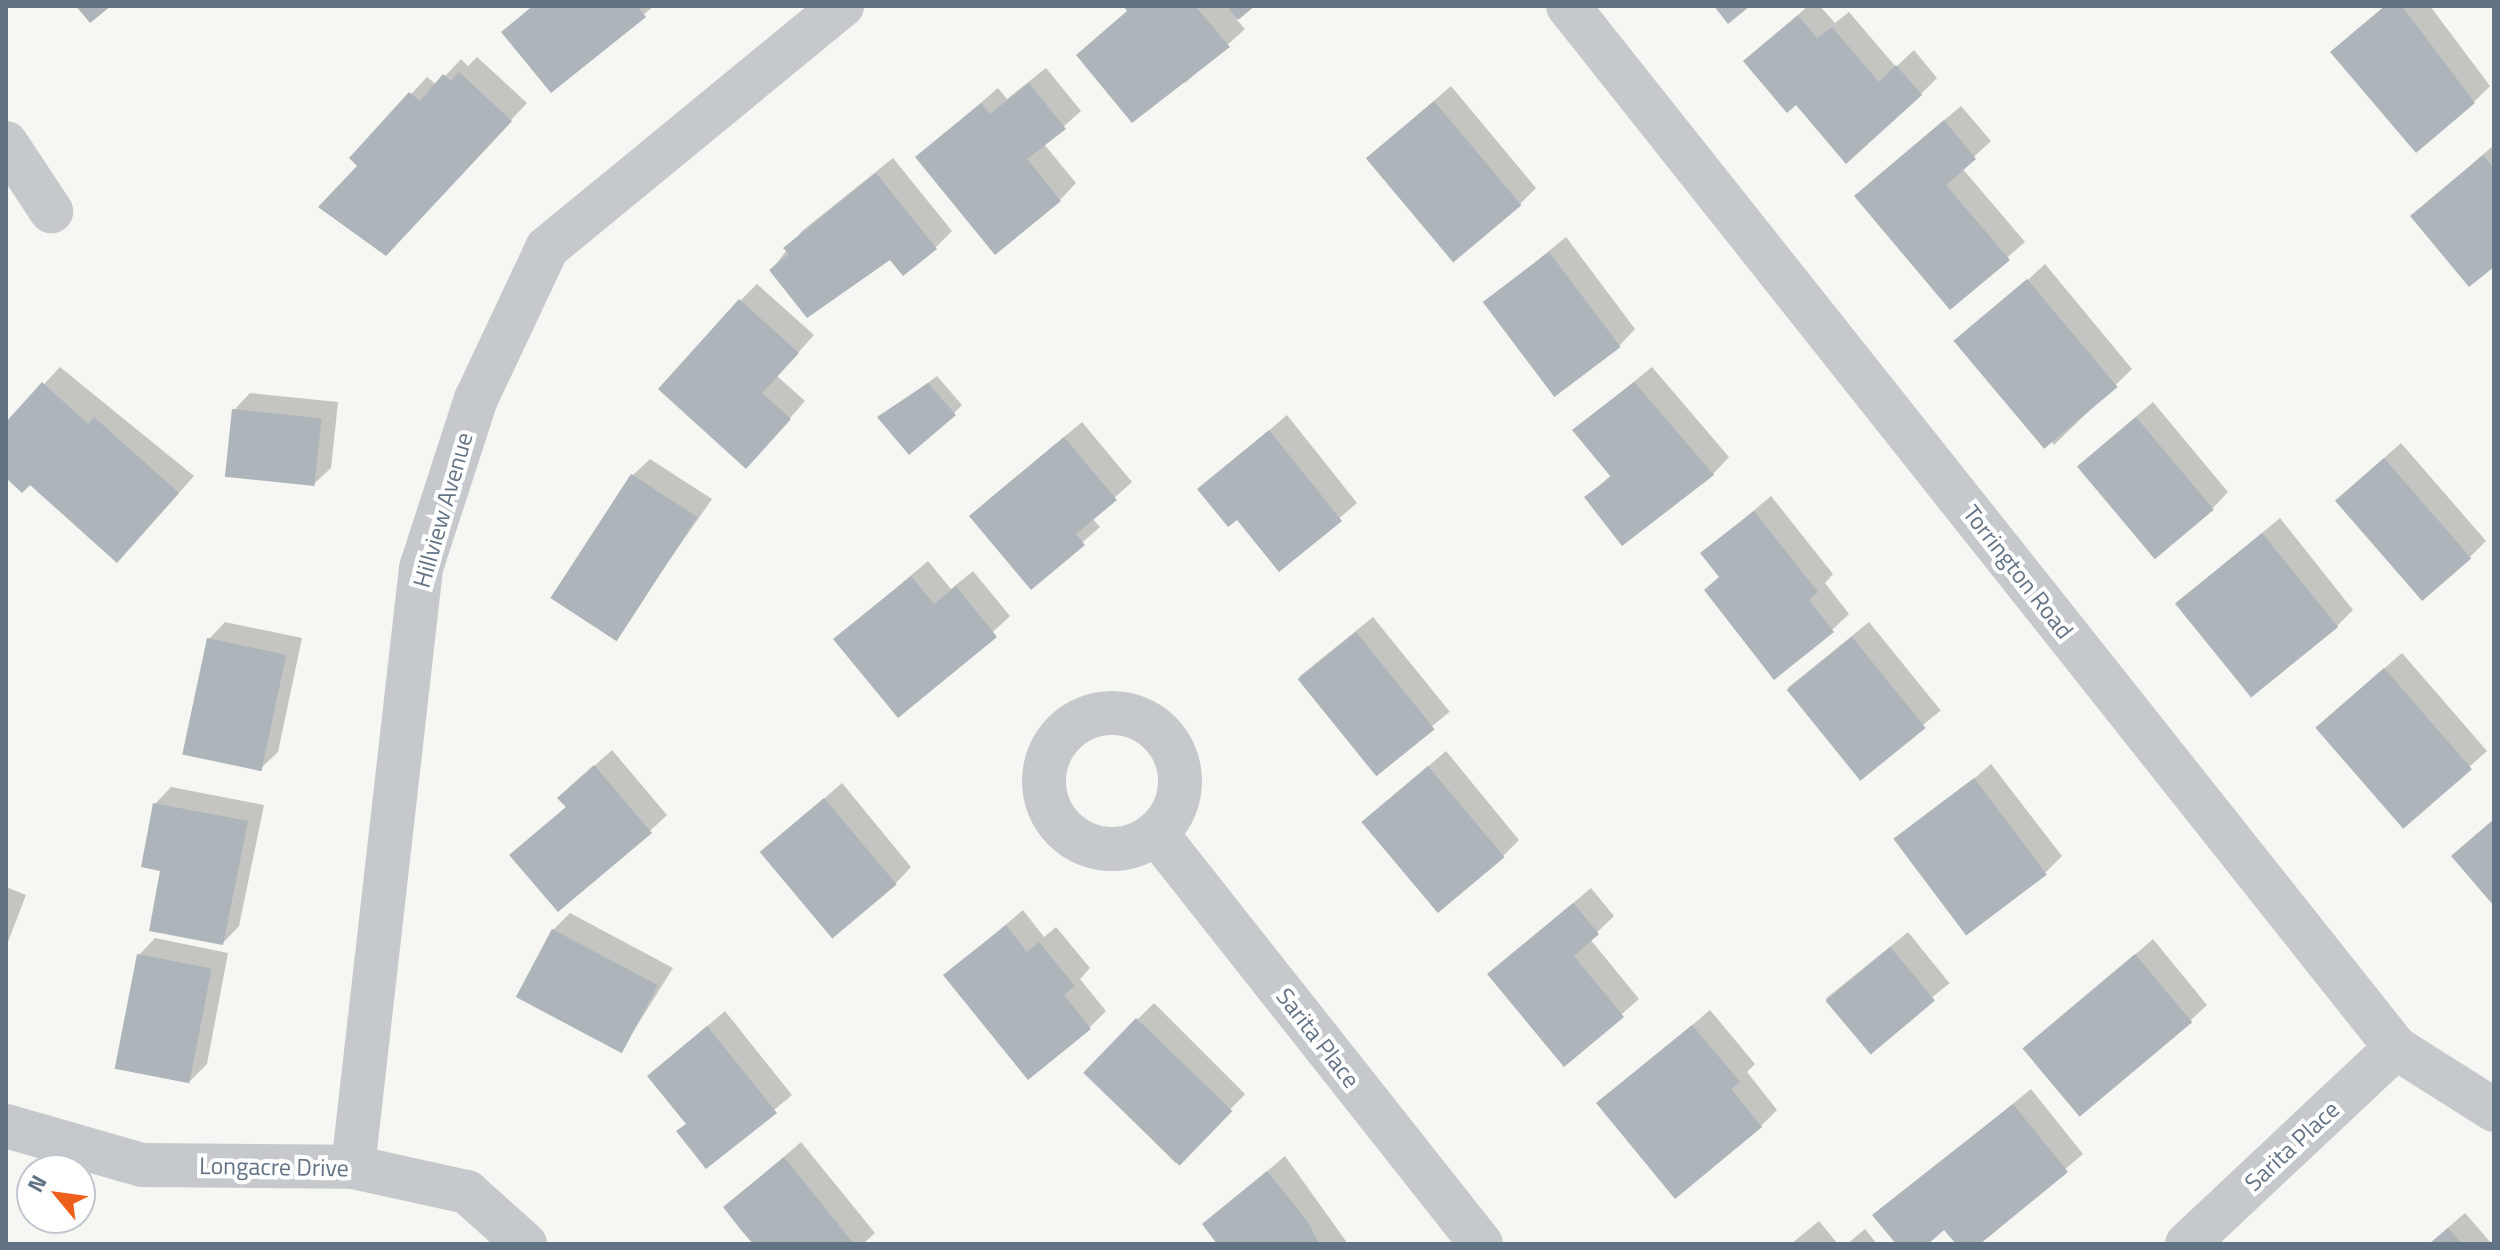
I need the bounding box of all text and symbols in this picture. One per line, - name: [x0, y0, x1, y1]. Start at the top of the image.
- street label: Hillview Avenue: [407, 429, 479, 591]
- street label: Torrington Road: [1957, 500, 2079, 644]
- street label: Sarita Place: [1270, 982, 1366, 1094]
- street label: Sarita Place: [2239, 1095, 2345, 1197]
- street label: Longacre Drive: [199, 1151, 349, 1183]
- north arrow: [16, 1154, 96, 1234]
- text: N: [18, 1168, 55, 1198]

